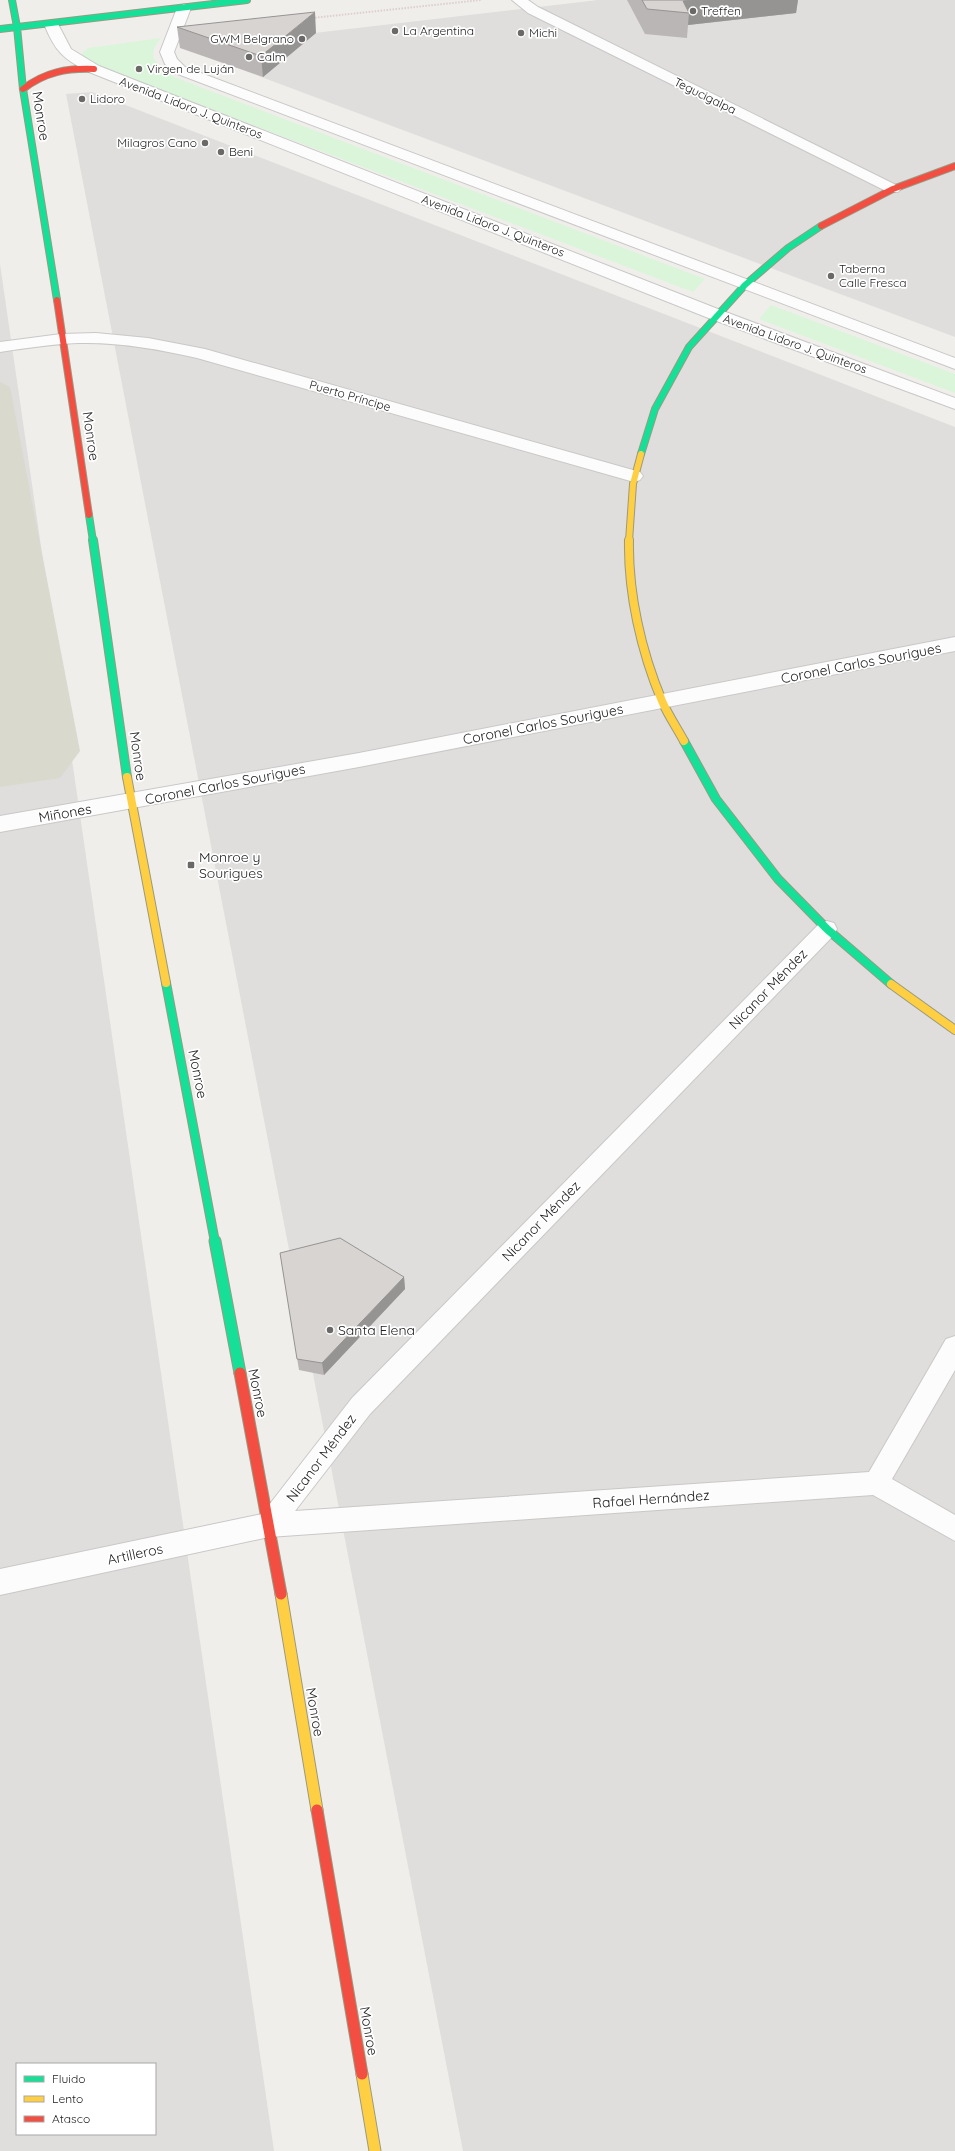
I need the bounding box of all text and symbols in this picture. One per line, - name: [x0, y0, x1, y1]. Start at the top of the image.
- place label: Treffen: [701, 3, 741, 18]
- marker: Treffen: [688, 6, 698, 16]
- place label: La Argentina: [403, 23, 474, 38]
- place label: Michi: [529, 25, 557, 40]
- marker: La Argentina: [390, 26, 400, 36]
- marker: Michi: [516, 28, 526, 38]
- place label: GWM Belgrano: [210, 31, 294, 46]
- marker: GWM Belgrano: [297, 34, 307, 44]
- place label: Calm: [257, 49, 286, 64]
- marker: Calm: [244, 52, 254, 62]
- place label: Virgen de Luján: [147, 61, 234, 76]
- marker: Virgen de Luján: [134, 64, 144, 74]
- street label: Avenida Lidoro J. Quinteros: [117, 73, 265, 142]
- street label: Tegucigalpa: [672, 74, 739, 117]
- street label: Monroe: [28, 90, 54, 142]
- place label: Lidoro: [90, 91, 125, 106]
- marker: Lidoro: [77, 94, 87, 104]
- place label: Milagros Cano: [117, 135, 197, 150]
- marker: Milagros Cano: [200, 138, 210, 148]
- place label: Beni: [229, 144, 253, 159]
- marker: Beni: [216, 147, 226, 157]
- street label: Avenida Lidoro J. Quinteros: [419, 191, 567, 260]
- place label: Taberna Calle Fresca: [839, 261, 907, 290]
- marker: Taberna Calle Fresca: [826, 271, 836, 281]
- street label: Avenida Lidoro J. Quinteros: [721, 310, 870, 377]
- street label: Puerto Príncipe: [308, 377, 393, 414]
- street label: Monroe: [79, 410, 103, 462]
- street label: Coronel Carlos Sourigues: [779, 639, 943, 687]
- street label: Coronel Carlos Sourigues: [461, 700, 625, 748]
- street label: Monroe: [126, 730, 150, 782]
- street label: Coronel Carlos Sourigues: [143, 760, 307, 808]
- street label: Miñones: [37, 799, 93, 827]
- place label: Monroe y Sourigues: [199, 848, 263, 882]
- marker: Monroe y Sourigues: [186, 860, 196, 870]
- street label: Nicanor Méndez: [725, 945, 811, 1033]
- street label: Monroe: [184, 1048, 212, 1100]
- street label: Nicanor Méndez: [498, 1177, 584, 1265]
- place label: Santa Elena: [338, 1321, 415, 1339]
- marker: Santa Elena: [325, 1325, 335, 1335]
- street label: Monroe: [244, 1367, 272, 1419]
- street label: Nicanor Méndez: [282, 1410, 360, 1505]
- street label: Rafael Hernández: [592, 1486, 711, 1512]
- street label: Artilleros: [105, 1539, 165, 1569]
- street label: Monroe: [302, 1686, 328, 1738]
- street label: Monroe: [356, 2005, 382, 2057]
- legend: [16, 2063, 156, 2135]
- text: Fluido: [52, 2071, 85, 2086]
- text: Lento: [52, 2091, 83, 2106]
- text: Atasco: [52, 2111, 90, 2126]

